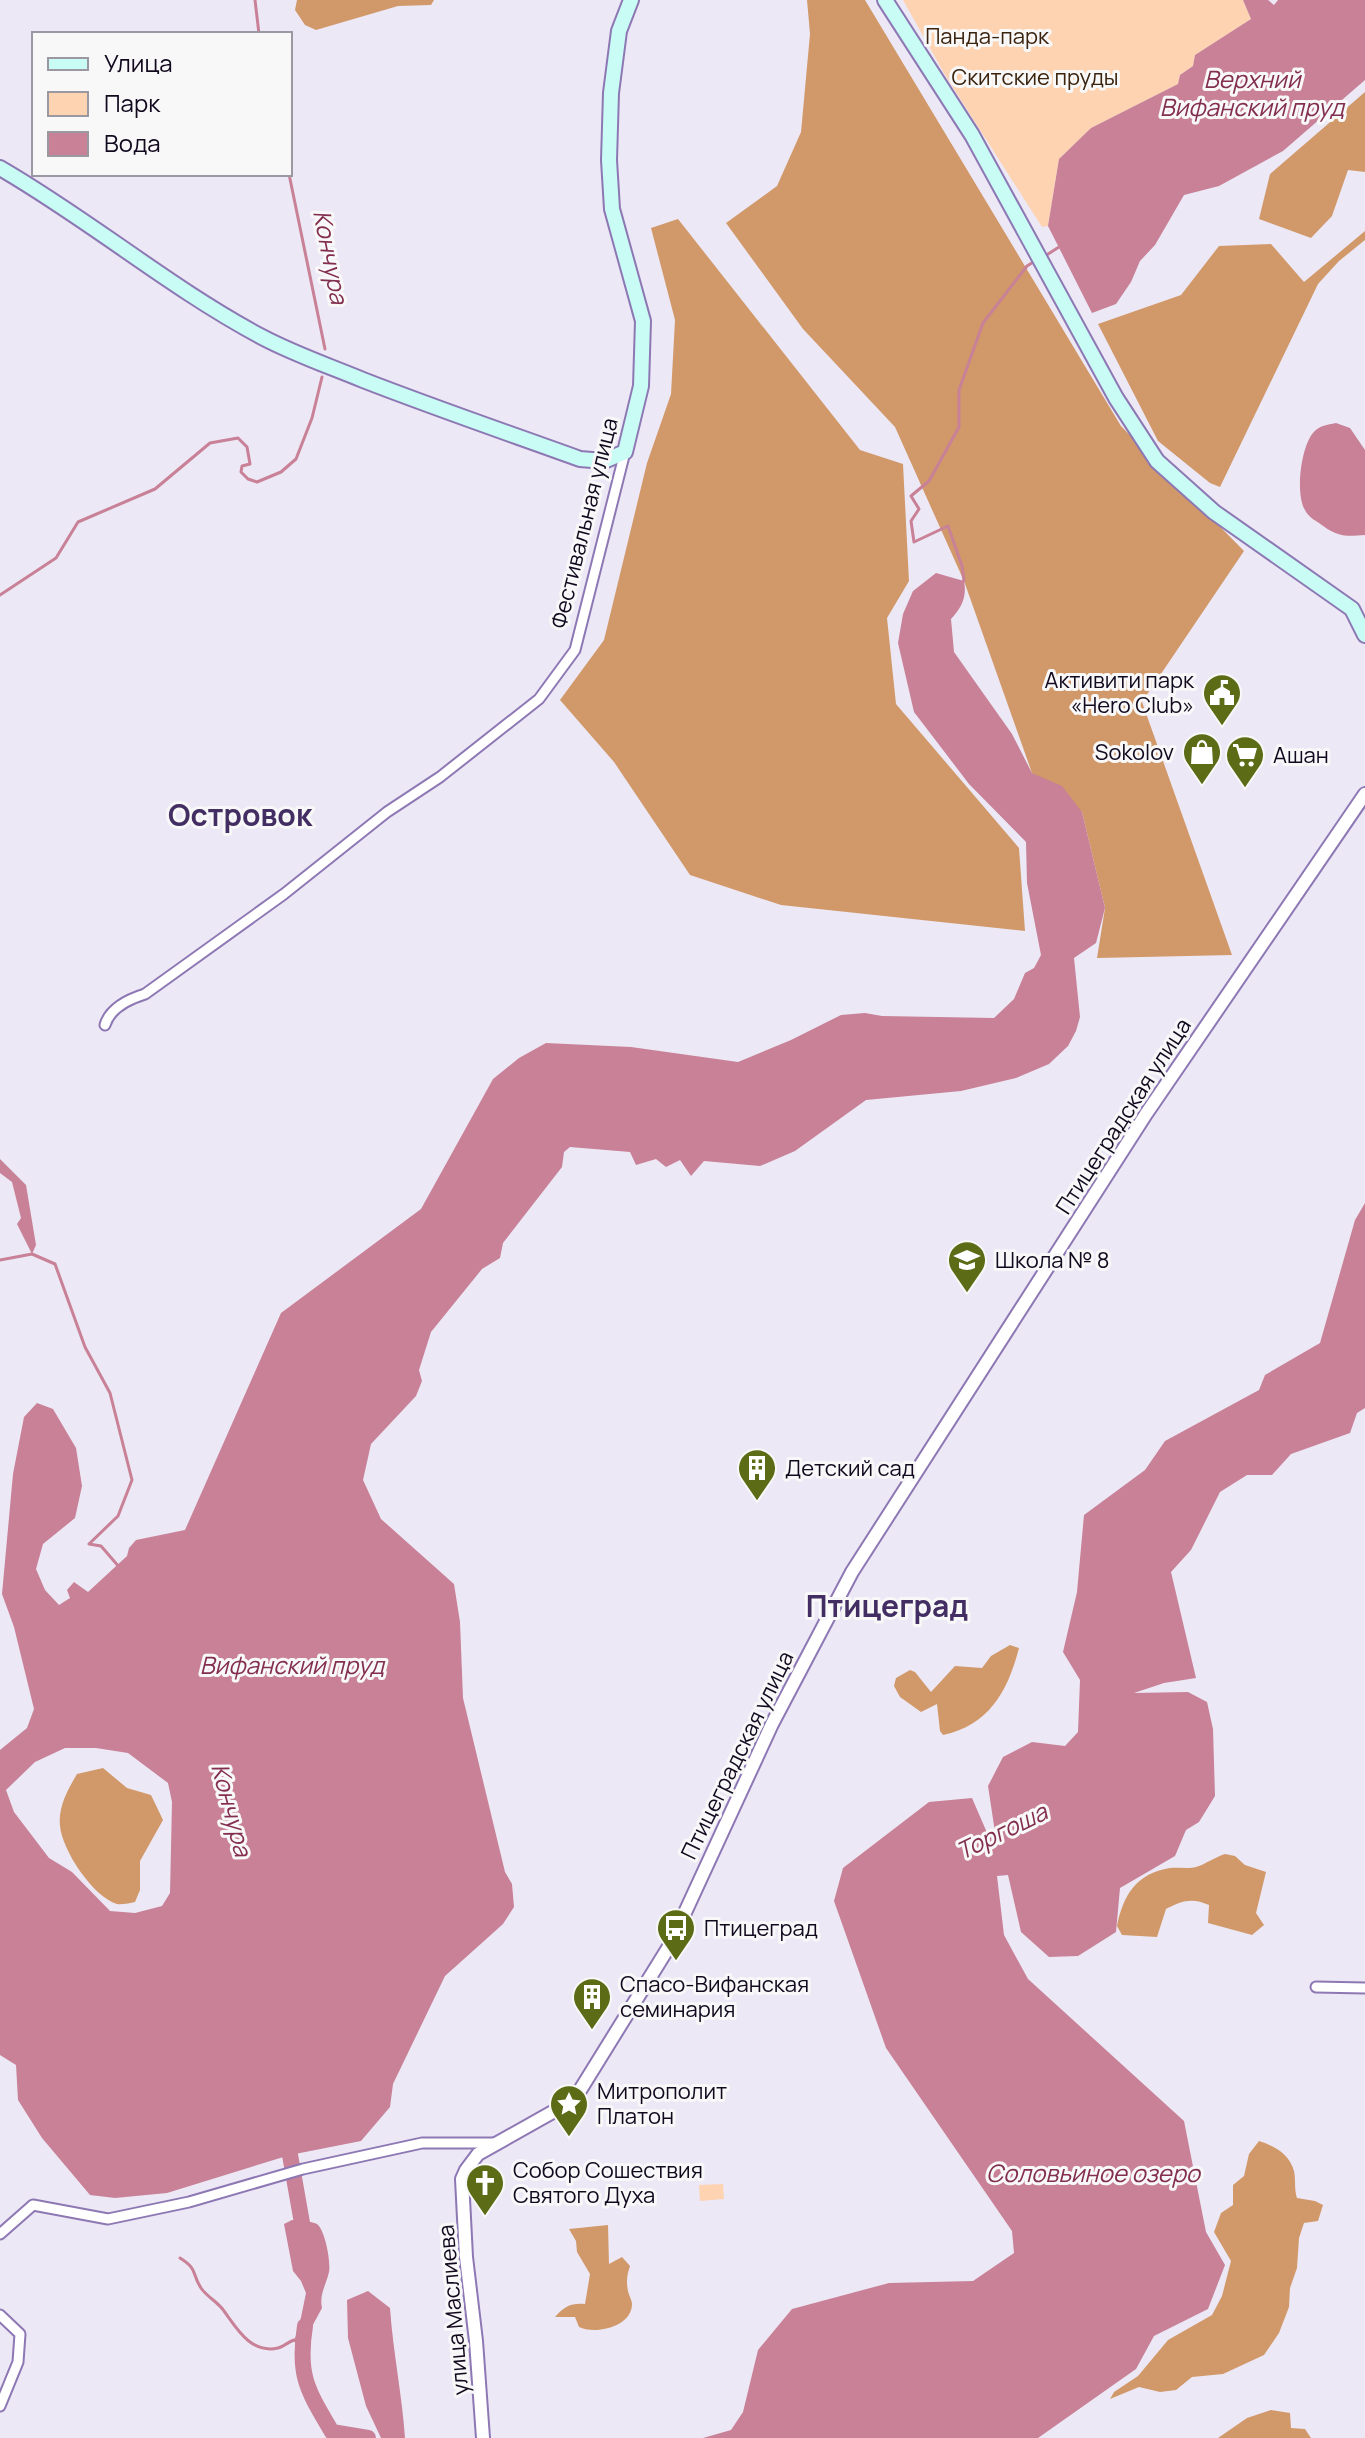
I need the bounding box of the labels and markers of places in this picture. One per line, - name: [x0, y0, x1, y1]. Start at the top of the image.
- place label: Активити парк «Hero Club»: [1044, 665, 1195, 720]
- public building icon: Активити парк «Hero Club»: [1201, 672, 1243, 727]
- shop icon: Sokolov: [1181, 731, 1223, 786]
- supermarket icon: Ашан: [1224, 734, 1266, 789]
- place label: Sokolov: [1095, 737, 1174, 767]
- place label: Ашан: [1273, 740, 1329, 770]
- school or university icon: Школа № 8: [946, 1239, 988, 1294]
- place label: Школа № 8: [995, 1245, 1109, 1275]
- building icon: Детский сад: [736, 1447, 778, 1502]
- place label: Детский сад: [785, 1453, 915, 1483]
- bus stop icon: Птицеград: [655, 1907, 697, 1962]
- place label: Птицеград: [704, 1913, 818, 1943]
- place label: Спасо-Вифанская семинария: [620, 1969, 809, 2024]
- building icon: Спасо-Вифанская семинария: [571, 1976, 613, 2031]
- place label: Митрополит Платон: [597, 2076, 727, 2131]
- place icon: Митрополит Платон: [548, 2083, 590, 2138]
- place label: Собор Сошествия Святого Духа: [513, 2155, 703, 2210]
- church icon: Собор Сошествия Святого Духа: [464, 2162, 506, 2217]

